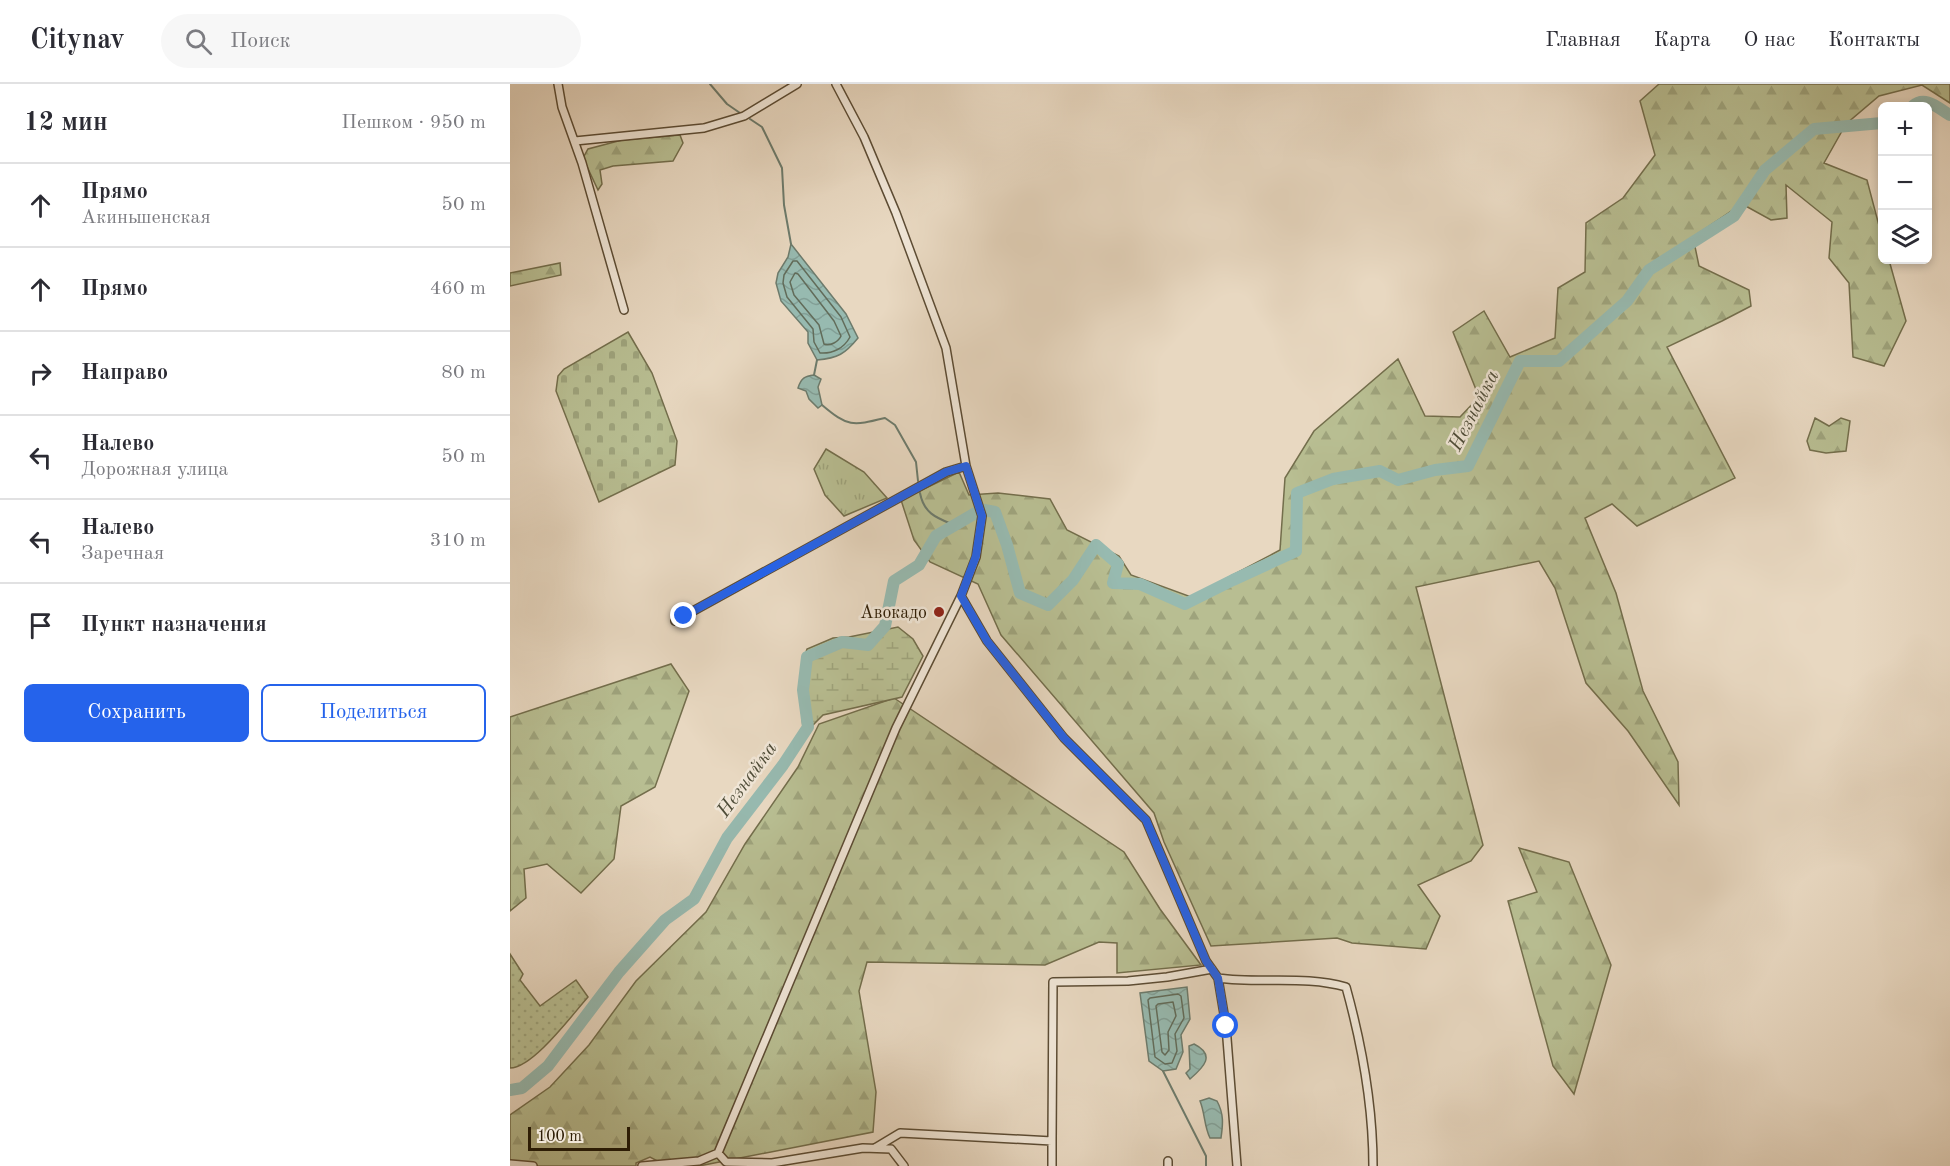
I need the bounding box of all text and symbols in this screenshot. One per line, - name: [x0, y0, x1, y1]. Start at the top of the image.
- search box: [161, 14, 581, 68]
- icon: search: [182, 25, 215, 58]
- text: Citynav: [30, 27, 125, 55]
- text: Поиск: [230, 30, 291, 52]
- text: Главная: [1545, 30, 1621, 51]
- text: Карта: [1654, 30, 1711, 51]
- text: О нас: [1744, 30, 1795, 51]
- text: Контакты: [1828, 30, 1920, 51]
- map controls: [1878, 102, 1932, 264]
- button: +: [1878, 102, 1932, 156]
- text: 12 мин: [24, 110, 108, 136]
- text: Пешком · 950 m: [341, 113, 486, 133]
- button: −: [1878, 156, 1932, 210]
- text: Прямо: [81, 181, 148, 203]
- icon: ahead: [24, 189, 57, 222]
- text: 50 m: [441, 195, 486, 215]
- text: Акиньшенская: [81, 208, 211, 228]
- button: layers: [1878, 210, 1932, 264]
- icon: ahead: [24, 273, 57, 306]
- text: Прямо: [81, 278, 148, 300]
- text: 460 m: [430, 279, 486, 299]
- icon: right: [24, 357, 57, 390]
- text: Направо: [81, 362, 168, 384]
- text: 80 m: [441, 363, 486, 383]
- water label: Незнайка: [1446, 367, 1504, 455]
- text: Налево: [81, 433, 154, 455]
- icon: left: [24, 441, 57, 474]
- text: 50 m: [441, 447, 486, 467]
- text: Дорожная улица: [81, 460, 228, 480]
- text: Налево: [81, 517, 154, 539]
- icon: left: [24, 525, 57, 558]
- text: 310 m: [430, 531, 486, 551]
- text: Заречная: [81, 544, 164, 564]
- route end: [670, 602, 696, 628]
- place label: Авокадо: [860, 604, 927, 622]
- marker: Авокадо: [932, 605, 946, 619]
- icon: arrive: [24, 609, 57, 642]
- text: Пункт назначения: [81, 614, 267, 636]
- button: Сохранить: [24, 684, 249, 742]
- button: Поделиться: [261, 684, 486, 742]
- water label: Незнайка: [713, 739, 782, 822]
- route start: [1212, 1012, 1238, 1038]
- scale bar: [528, 1124, 630, 1152]
- text: 100 m: [537, 1129, 582, 1145]

